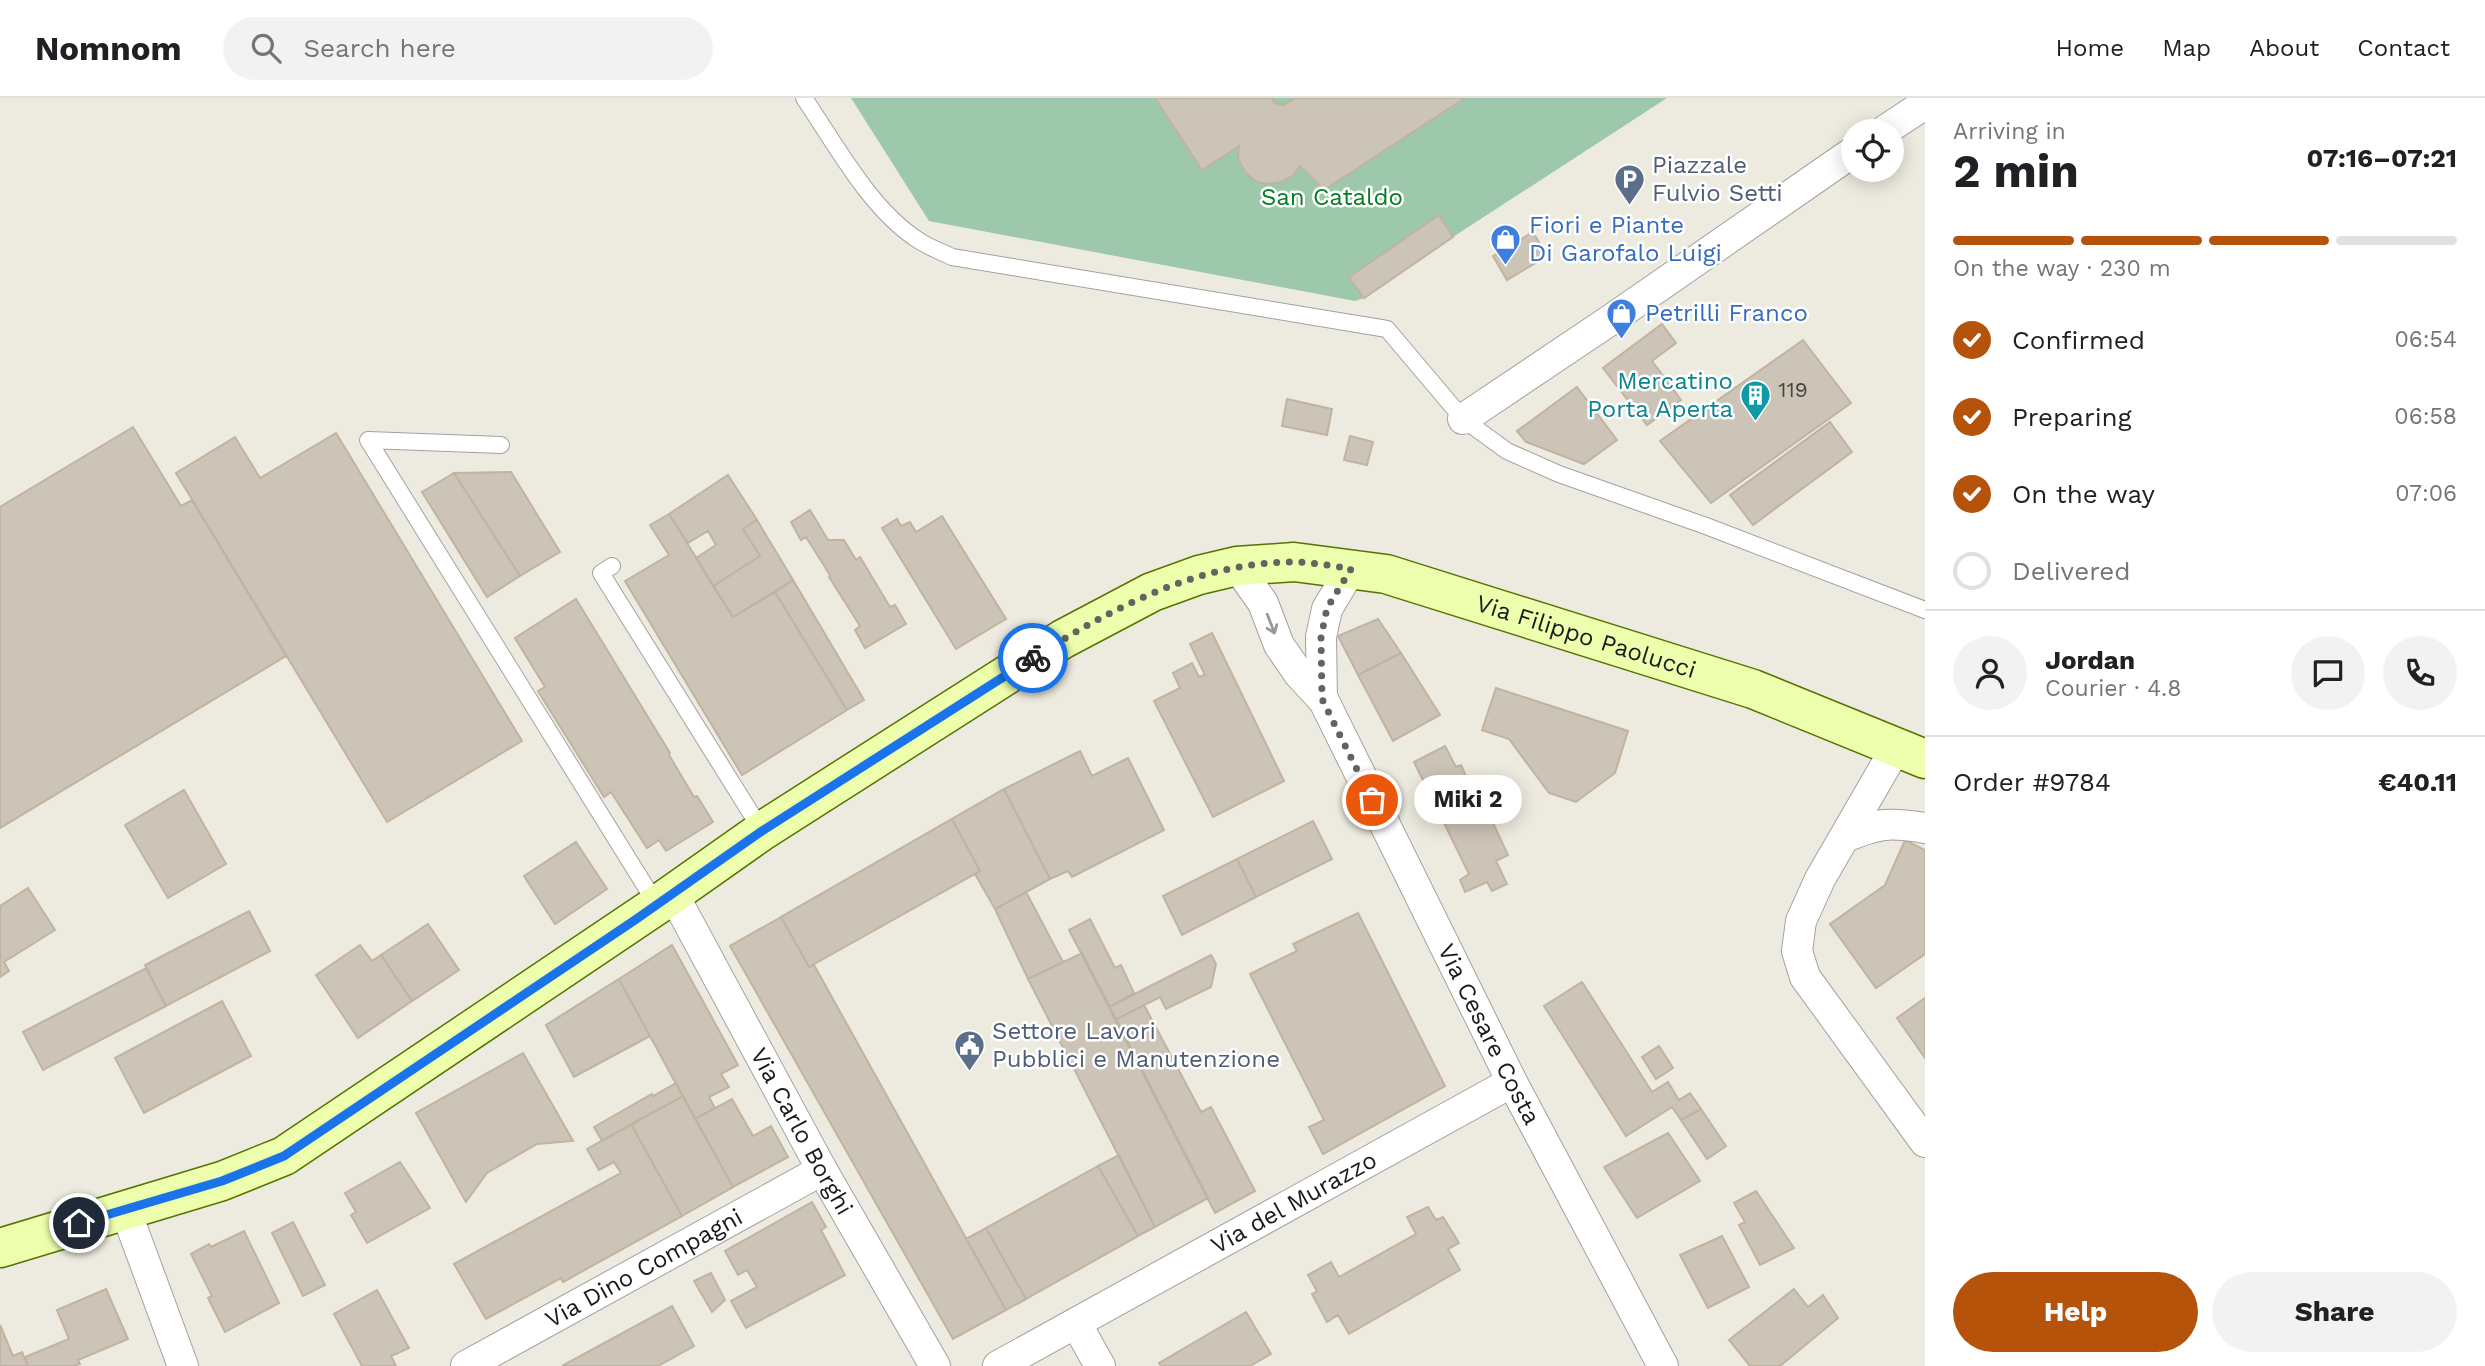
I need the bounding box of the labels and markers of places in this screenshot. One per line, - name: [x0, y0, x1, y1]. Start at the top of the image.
- place label: Piazzale Fulvio Setti: [1652, 151, 1783, 207]
- parking icon: Piazzale Fulvio Setti: [1612, 162, 1646, 206]
- place label: Fiori e Piante Di Garofalo Luigi: [1529, 211, 1722, 267]
- shop icon: Fiori e Piante Di Garofalo Luigi: [1489, 222, 1523, 266]
- shop icon: Petrilli Franco: [1605, 296, 1639, 340]
- place label: Petrilli Franco: [1645, 299, 1808, 327]
- place label: Mercatino Porta Aperta: [1587, 367, 1733, 423]
- building icon: Mercatino Porta Aperta: [1739, 378, 1773, 422]
- pin: [1342, 770, 1402, 830]
- callout: Miki 2: [1414, 776, 1522, 824]
- place label: Settore Lavori Pubblici e Manutenzione: [992, 1017, 1280, 1073]
- public building icon: Settore Lavori Pubblici e Manutenzione: [952, 1028, 986, 1072]
- pin: [49, 1193, 109, 1253]

